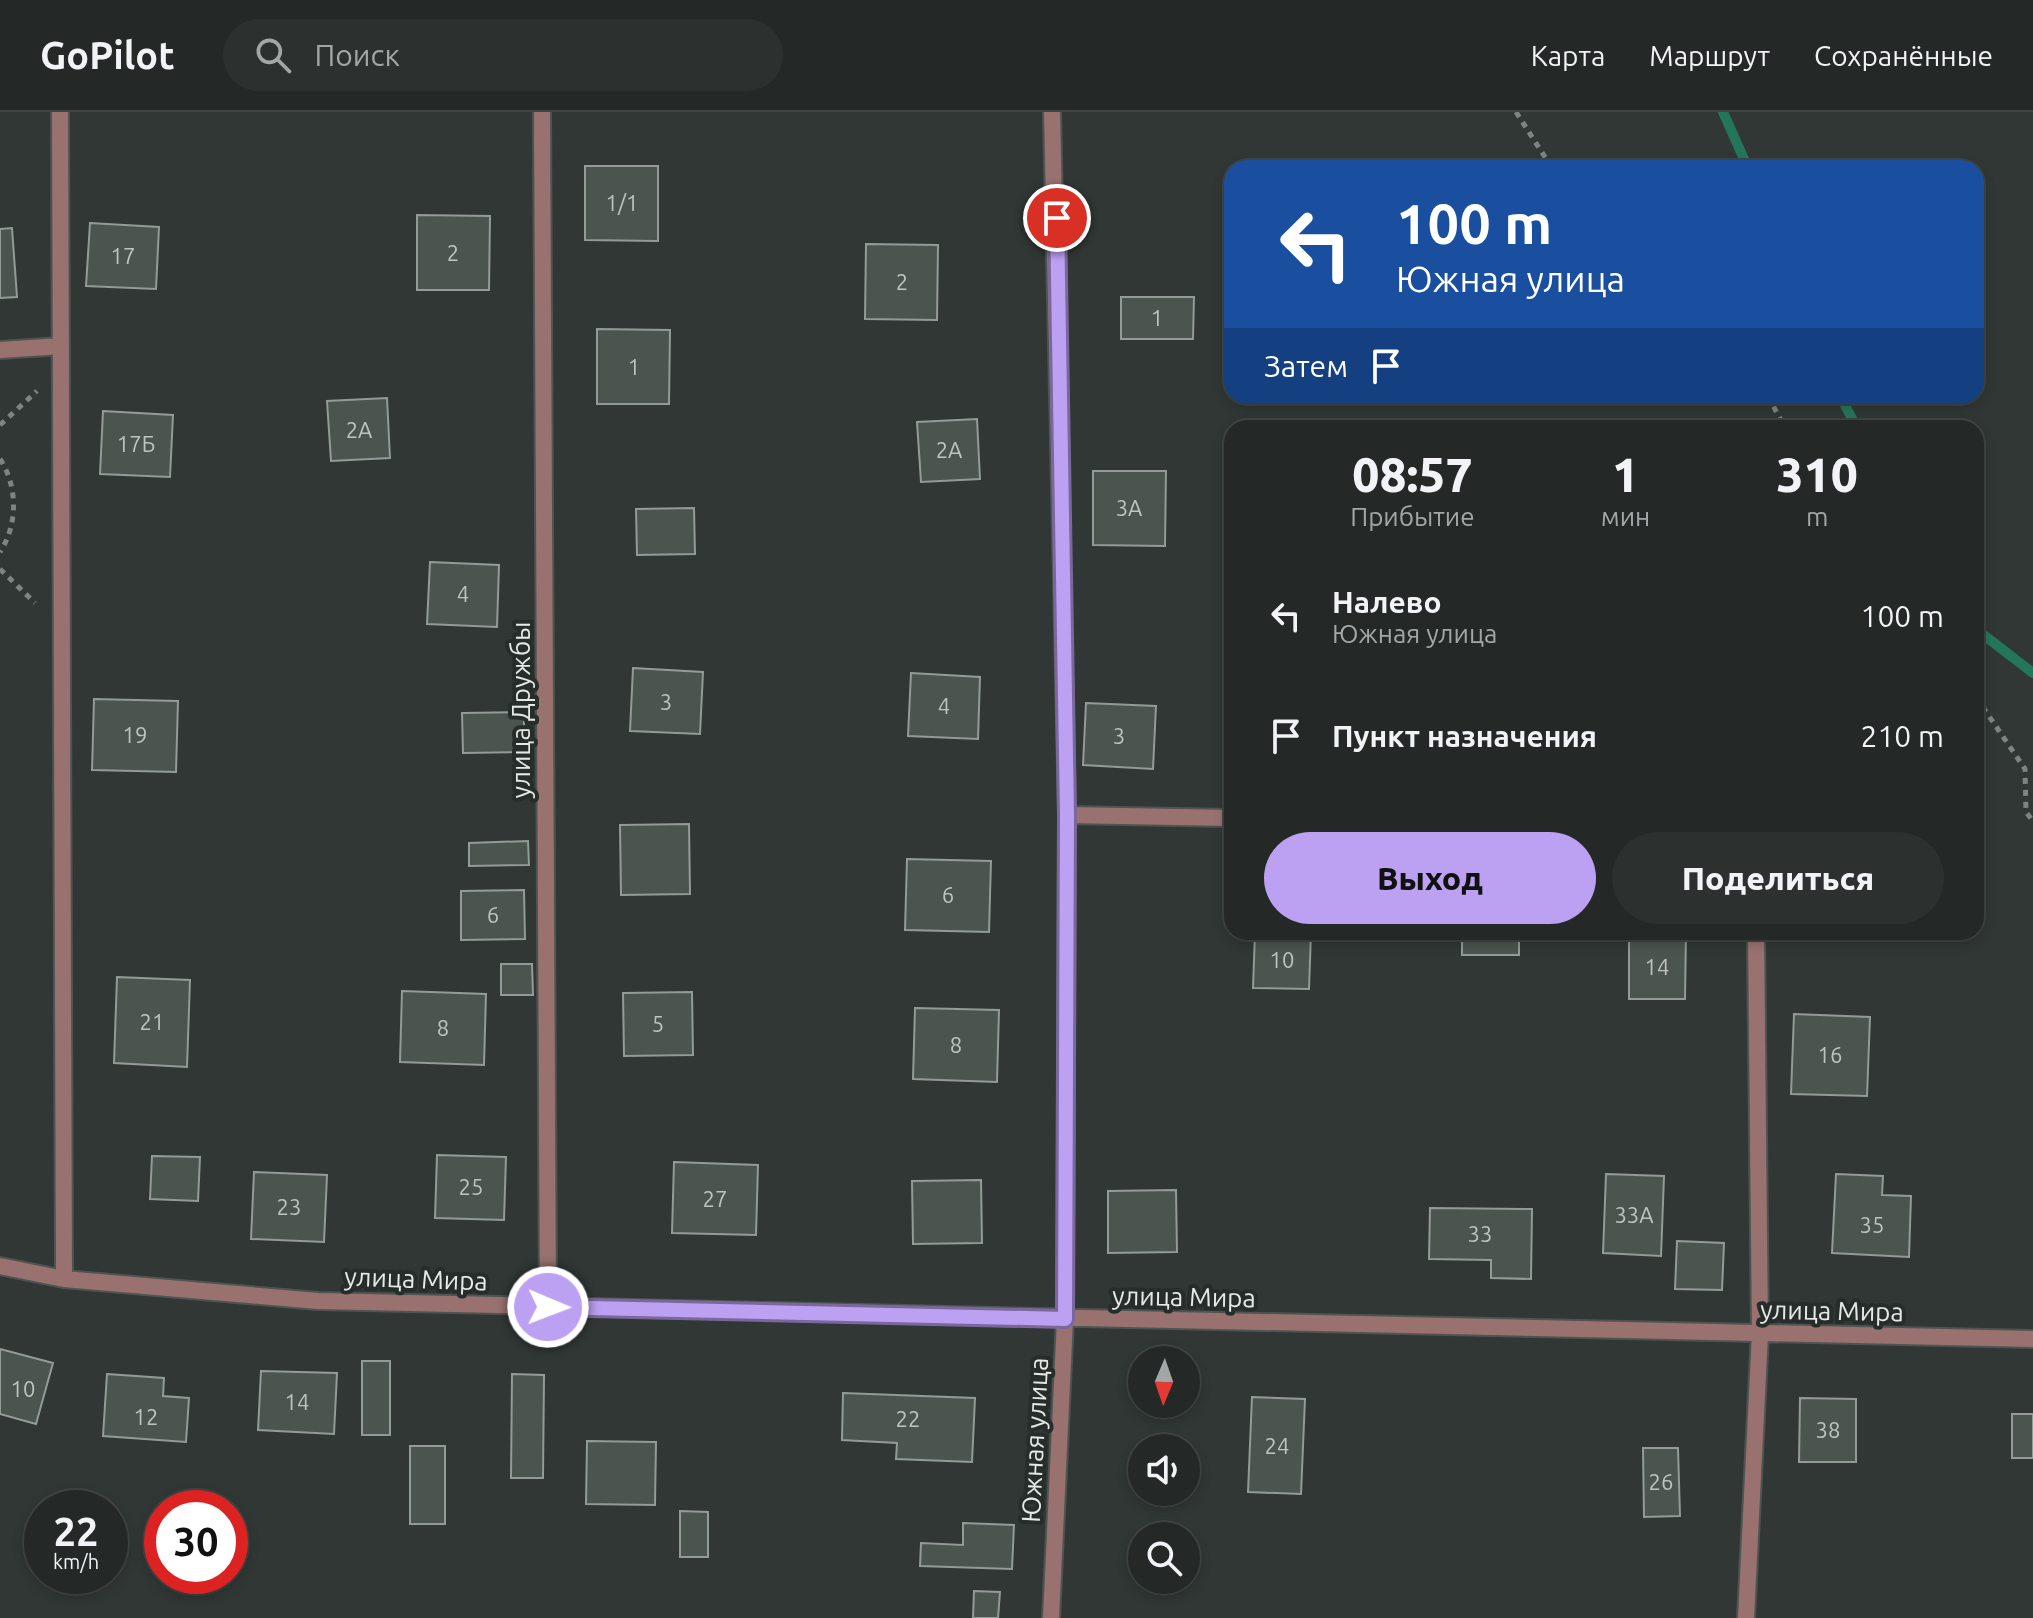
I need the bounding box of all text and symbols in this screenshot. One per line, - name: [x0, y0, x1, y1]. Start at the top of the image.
- search box: [223, 19, 783, 91]
- icon: search: [251, 33, 295, 77]
- text: GoPilot: [40, 34, 175, 76]
- text: Поиск: [315, 38, 400, 72]
- text: Карта: [1531, 40, 1605, 71]
- text: Маршрут: [1649, 40, 1770, 71]
- text: Сохранённые: [1814, 40, 1993, 71]
- pin: [1023, 184, 1091, 252]
- house number: 1/1: [606, 190, 638, 215]
- icon: left: [1264, 192, 1368, 296]
- text: 100 m: [1396, 192, 1552, 255]
- icon: arrive: [1035, 196, 1079, 240]
- house number: 2: [447, 240, 459, 265]
- house number: 17: [111, 243, 135, 268]
- text: Южная улица: [1396, 258, 1625, 299]
- house number: 2: [896, 269, 908, 294]
- house number: 1: [1151, 305, 1163, 330]
- icon: arrive: [1364, 344, 1408, 388]
- text: Затем: [1264, 349, 1348, 383]
- house number: 1: [628, 354, 640, 379]
- house number: 2А: [346, 417, 373, 442]
- house number: 17Б: [117, 431, 155, 456]
- house number: 2А: [936, 437, 963, 462]
- text: 08:57: [1352, 447, 1472, 501]
- text: 1: [1612, 447, 1639, 501]
- text: 310: [1777, 447, 1858, 501]
- house number: 3А: [1116, 495, 1143, 520]
- text: Прибытие: [1350, 502, 1475, 531]
- text: мин: [1601, 502, 1650, 531]
- text: m: [1806, 502, 1828, 531]
- house number: 4: [457, 581, 469, 606]
- text: Налево: [1332, 585, 1442, 619]
- icon: left: [1264, 594, 1308, 638]
- text: 100 m: [1860, 599, 1944, 633]
- text: Южная улица: [1332, 619, 1497, 648]
- street label: улица Дружбы: [506, 622, 535, 798]
- house number: 3: [660, 689, 672, 714]
- house number: 4: [938, 693, 950, 718]
- icon: arrive: [1264, 714, 1308, 758]
- text: Пункт назначения: [1332, 719, 1597, 753]
- text: 210 m: [1860, 719, 1944, 753]
- house number: 19: [123, 722, 147, 747]
- house number: 3: [1113, 723, 1125, 748]
- button: Выход: [1264, 832, 1596, 924]
- button: Поделиться: [1612, 832, 1944, 924]
- house number: 6: [942, 882, 954, 907]
- house number: 6: [487, 902, 499, 927]
- house number: 10: [1270, 947, 1294, 972]
- house number: 14: [1645, 954, 1669, 979]
- house number: 21: [140, 1009, 164, 1034]
- house number: 5: [652, 1011, 664, 1036]
- house number: 8: [437, 1015, 449, 1040]
- house number: 8: [950, 1032, 962, 1057]
- house number: 16: [1818, 1042, 1842, 1067]
- house number: 25: [459, 1174, 483, 1199]
- house number: 27: [703, 1186, 727, 1211]
- house number: 23: [277, 1194, 301, 1219]
- house number: 33А: [1614, 1202, 1654, 1227]
- house number: 35: [1860, 1212, 1884, 1237]
- house number: 33: [1468, 1221, 1492, 1246]
- street label: улица Мира: [344, 1262, 488, 1295]
- position arrow: [506, 1265, 590, 1349]
- street label: улица Мира: [1112, 1281, 1256, 1312]
- street label: улица Мира: [1760, 1295, 1904, 1326]
- north arrow: [1128, 1346, 1200, 1418]
- map controls: [1128, 1346, 1200, 1594]
- street label: Южная улица: [1016, 1357, 1053, 1523]
- house number: 10: [11, 1376, 35, 1401]
- house number: 14: [285, 1389, 309, 1414]
- house number: 12: [134, 1404, 158, 1429]
- house number: 22: [896, 1406, 920, 1431]
- house number: 38: [1816, 1417, 1840, 1442]
- house number: 24: [1265, 1433, 1289, 1458]
- button: sound: [1128, 1434, 1200, 1506]
- house number: 26: [1649, 1469, 1673, 1494]
- speed limit sign: 30: [144, 1490, 248, 1594]
- text: 22: [53, 1509, 99, 1554]
- button: search: [1128, 1522, 1200, 1594]
- text: km/h: [53, 1550, 99, 1573]

